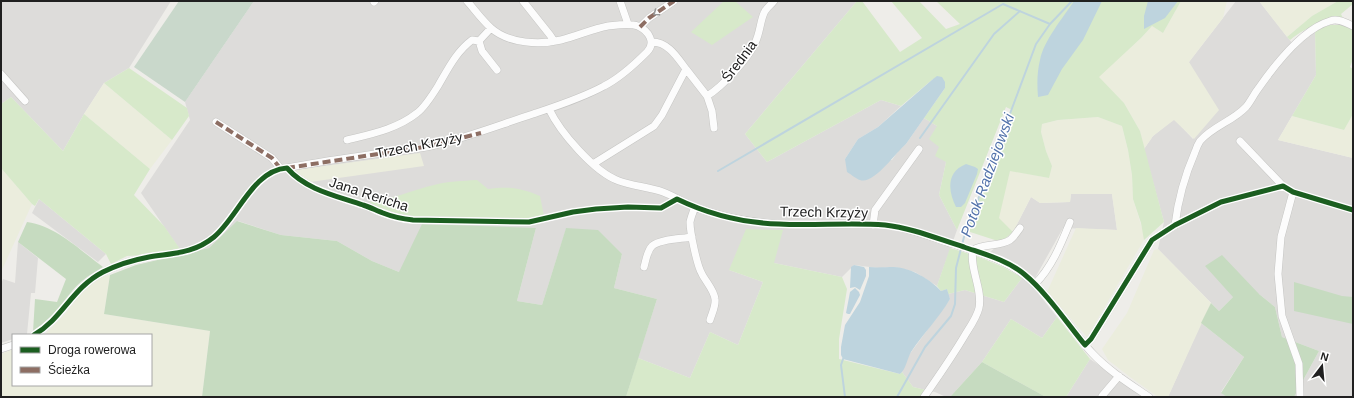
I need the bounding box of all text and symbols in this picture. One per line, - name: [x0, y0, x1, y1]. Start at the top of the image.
- one-way arrow: [653, 8, 660, 16]
- street label: Średnia: [717, 36, 760, 85]
- water label: Potok Radziejowski: [957, 110, 1017, 239]
- street label: Trzech Krzyży: [374, 129, 464, 161]
- street label: Jana Rericha: [327, 174, 411, 214]
- street label: Trzech Krzyży: [780, 203, 868, 221]
- legend: [12, 334, 152, 386]
- text: Droga rowerowa: [48, 343, 136, 357]
- north arrow: [1302, 346, 1342, 386]
- text: N: [1319, 350, 1330, 363]
- text: Ścieżka: [48, 362, 90, 377]

